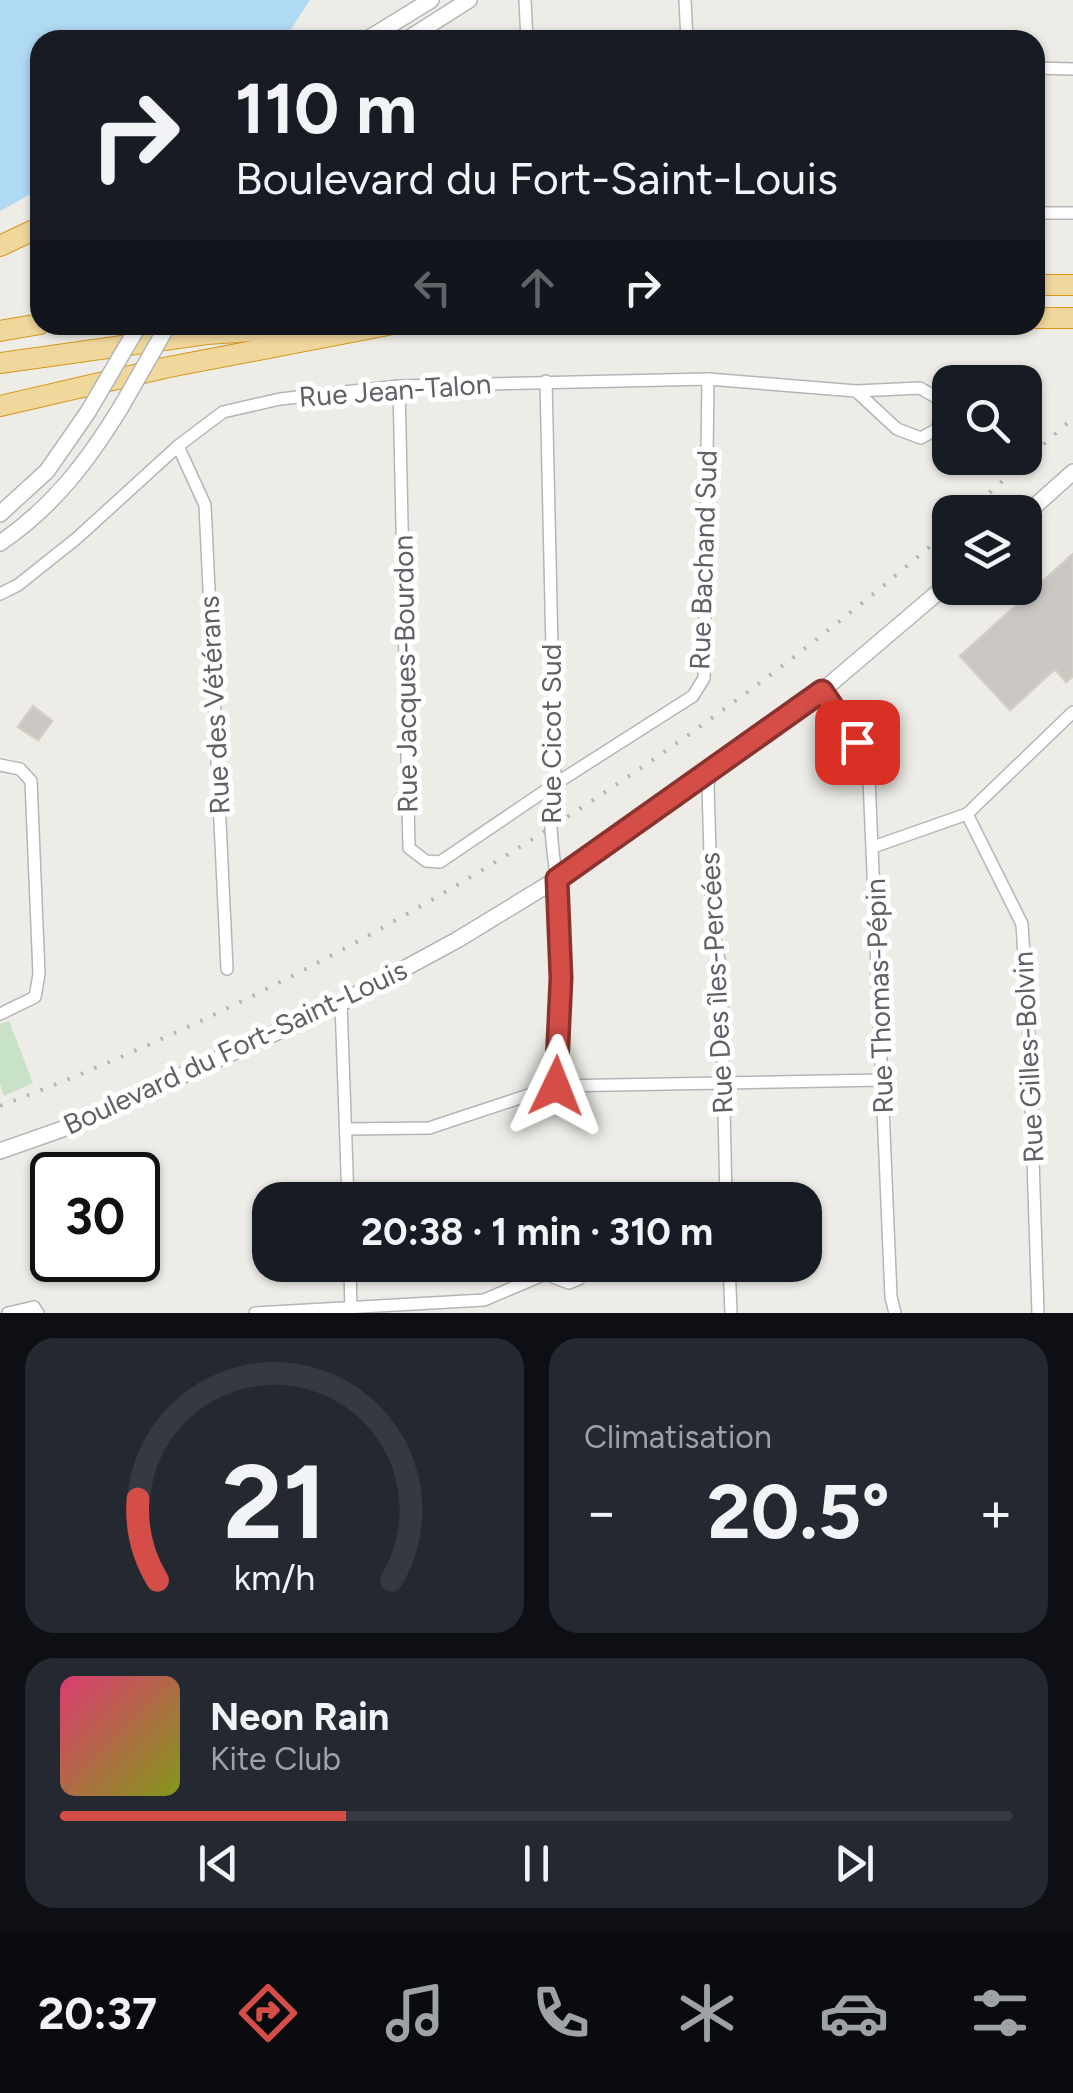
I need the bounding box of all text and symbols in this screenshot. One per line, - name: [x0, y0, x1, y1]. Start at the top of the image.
- text: 110 m: [235, 66, 417, 151]
- icon: right: [70, 70, 200, 200]
- text: Boulevard du Fort-Saint-Louis: [235, 151, 838, 205]
- icon: left: [405, 260, 460, 315]
- icon: ahead: [510, 260, 565, 315]
- icon: right: [615, 260, 670, 315]
- map controls: [932, 365, 1042, 605]
- button: search: [932, 365, 1042, 475]
- street label: Rue Jean-Talon: [298, 366, 492, 414]
- street label: Rue Bachand Sud: [682, 449, 724, 671]
- button: layers: [932, 495, 1042, 605]
- street label: Rue Jacques-Bourdon: [386, 535, 424, 813]
- street label: Rue des Vétérans: [191, 595, 237, 815]
- street label: Rue Cicot Sud: [534, 644, 568, 824]
- pin: [815, 700, 900, 785]
- icon: arrive: [830, 715, 885, 770]
- street label: Rue Des îles-Percées: [692, 851, 740, 1115]
- street label: Rue Thomas-Pépin: [858, 878, 900, 1114]
- street label: Rue Gilles-Bolvin: [1005, 950, 1051, 1164]
- street label: Boulevard du Fort-Saint-Louis: [58, 952, 412, 1142]
- position arrow: [504, 1034, 608, 1138]
- speed limit sign: 30: [30, 1152, 160, 1282]
- text: 20:38 · 1 min · 310 m: [361, 1209, 713, 1255]
- text: Climatisation: [584, 1418, 772, 1456]
- text: 21: [222, 1439, 327, 1564]
- text: 20.5°: [707, 1467, 890, 1557]
- text: −: [584, 1479, 618, 1545]
- text: +: [979, 1479, 1013, 1545]
- text: km/h: [234, 1556, 315, 1599]
- text: Neon Rain: [210, 1694, 389, 1740]
- text: Kite Club: [210, 1740, 341, 1778]
- icon: previous: [191, 1836, 246, 1891]
- icon: pause: [509, 1836, 564, 1891]
- icon: next: [827, 1836, 882, 1891]
- icon: directions: [233, 1978, 303, 2048]
- icon: music: [380, 1978, 450, 2048]
- icon: phone: [526, 1978, 596, 2048]
- icon: climate: [672, 1978, 742, 2048]
- icon: car: [819, 1978, 889, 2048]
- icon: filters: [965, 1978, 1035, 2048]
- text: 20:37: [38, 1986, 157, 2040]

